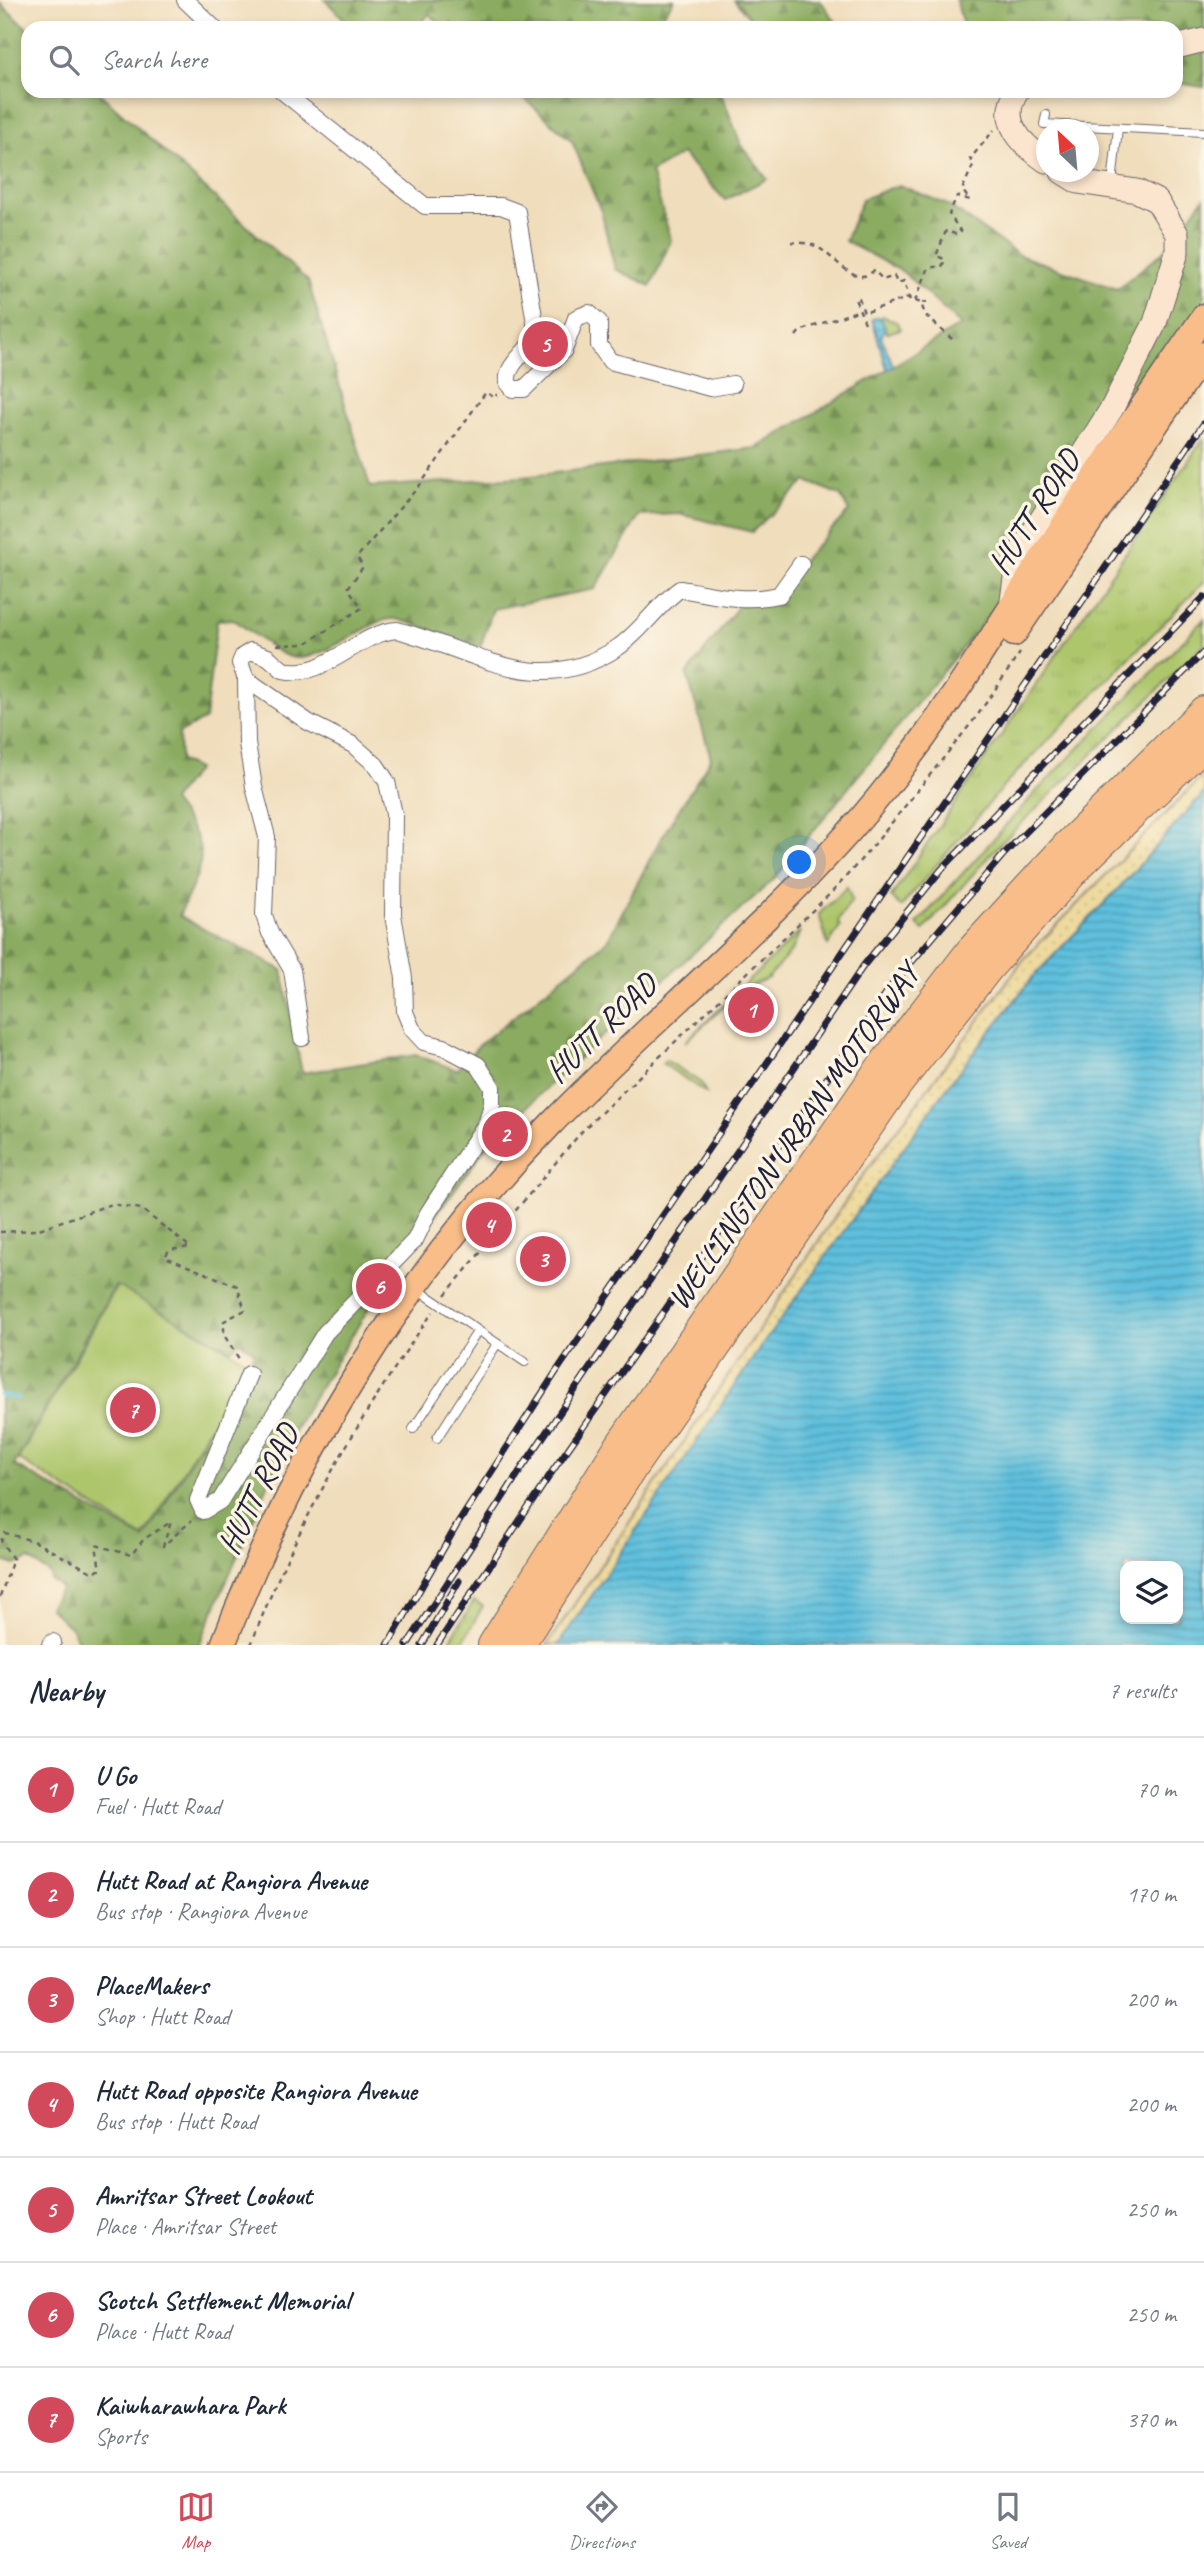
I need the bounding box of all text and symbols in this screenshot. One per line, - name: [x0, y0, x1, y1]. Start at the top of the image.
- search box: [21, 21, 1183, 98]
- icon: search: [45, 41, 83, 79]
- text: Search here: [101, 43, 207, 76]
- north arrow: [1036, 119, 1099, 182]
- pin: 5: [522, 318, 568, 370]
- street label: HUTT ROAD: [978, 439, 1091, 582]
- your location: [782, 845, 816, 879]
- street label: WELLINGTON URBAN MOTORWAY: [657, 951, 931, 1317]
- street label: HUTT ROAD: [536, 962, 668, 1092]
- pin: 1: [728, 984, 774, 1036]
- pin: 2: [482, 1108, 528, 1160]
- pin: 4: [466, 1199, 512, 1251]
- pin: 3: [520, 1233, 566, 1285]
- pin: 6: [356, 1260, 402, 1312]
- pin: 7: [110, 1384, 156, 1436]
- street label: HUTT ROAD: [207, 1414, 310, 1561]
- map controls: [1120, 1561, 1183, 1624]
- button: layers: [1120, 1561, 1183, 1624]
- text: Nearby: [28, 1672, 104, 1710]
- text: 7 results: [1109, 1676, 1176, 1705]
- text: U Go: [95, 1759, 136, 1792]
- text: 1: [46, 1775, 56, 1804]
- text: 70 m: [1137, 1775, 1176, 1804]
- text: Fuel · Hutt Road: [95, 1792, 221, 1821]
- text: Hutt Road at Rangiora Avenue: [95, 1864, 367, 1897]
- text: 2: [46, 1880, 56, 1909]
- text: 170 m: [1127, 1880, 1176, 1909]
- text: Bus stop · Rangiora Avenue: [95, 1897, 306, 1926]
- text: PlaceMakers: [95, 1969, 208, 2002]
- text: 3: [46, 1985, 56, 2014]
- text: 200 m: [1127, 1985, 1176, 2014]
- text: Shop · Hutt Road: [95, 2002, 230, 2031]
- text: Hutt Road opposite Rangiora Avenue: [95, 2074, 417, 2107]
- text: 4: [46, 2090, 56, 2119]
- text: 200 m: [1127, 2090, 1176, 2119]
- text: Bus stop · Hutt Road: [95, 2107, 257, 2136]
- text: Amritsar Street Lookout: [95, 2179, 312, 2212]
- text: 5: [46, 2195, 56, 2224]
- text: 250 m: [1127, 2195, 1176, 2224]
- text: Place · Amritsar Street: [95, 2212, 276, 2241]
- text: Scotch Settlement Memorial: [95, 2284, 350, 2317]
- text: 6: [46, 2300, 56, 2329]
- text: 250 m: [1127, 2300, 1176, 2329]
- text: Place · Hutt Road: [95, 2317, 231, 2346]
- text: Kaiwharawhara Park: [95, 2389, 285, 2422]
- text: 7: [46, 2405, 56, 2434]
- text: 370 m: [1127, 2405, 1176, 2434]
- text: Sports: [95, 2422, 147, 2451]
- tab: Map: [177, 2488, 215, 2554]
- tab: Directions: [569, 2488, 635, 2554]
- tab: Saved: [989, 2488, 1027, 2554]

